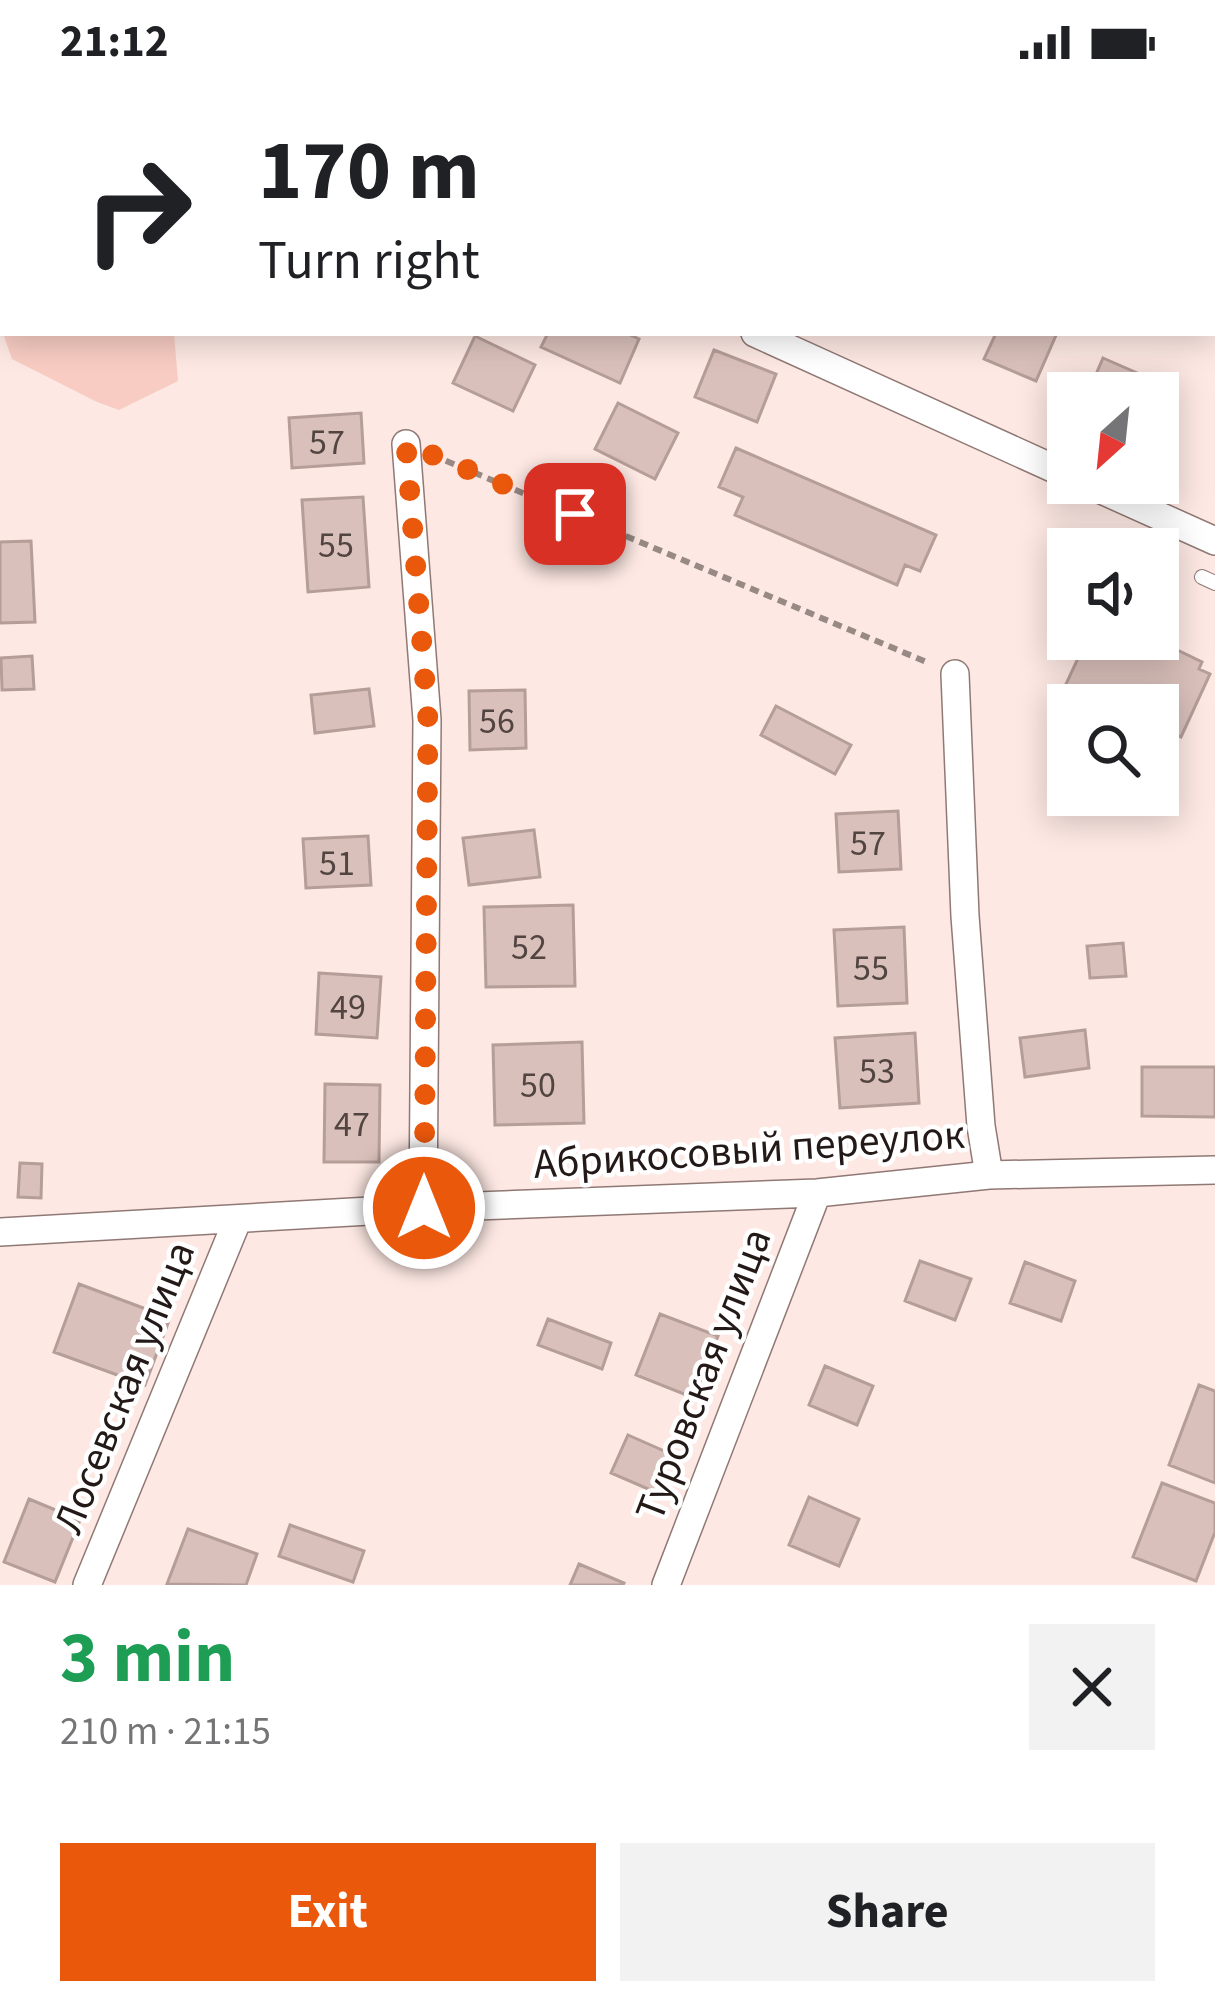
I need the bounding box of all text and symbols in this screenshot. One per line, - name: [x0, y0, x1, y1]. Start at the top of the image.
- text: 21:12: [60, 10, 169, 74]
- text: 170 m: [258, 112, 480, 232]
- icon: right: [60, 132, 216, 288]
- text: Turn right: [258, 223, 480, 300]
- north arrow: [1047, 372, 1179, 504]
- map controls: [1047, 372, 1179, 816]
- house number: 57: [309, 417, 345, 468]
- pin: [524, 463, 626, 565]
- icon: arrive: [542, 481, 608, 547]
- house number: 55: [318, 520, 354, 571]
- button: sound: [1047, 528, 1179, 660]
- button: search: [1047, 684, 1179, 816]
- house number: 56: [479, 696, 515, 747]
- house number: 57: [850, 818, 886, 869]
- house number: 51: [319, 838, 355, 889]
- house number: 52: [511, 922, 547, 973]
- house number: 55: [853, 943, 889, 994]
- house number: 49: [330, 982, 366, 1033]
- house number: 53: [859, 1046, 895, 1097]
- house number: 50: [520, 1060, 556, 1111]
- house number: 47: [334, 1099, 370, 1150]
- street label: Абрикосовый переулок: [532, 1105, 967, 1195]
- position arrow: [361, 1145, 487, 1271]
- street label: Туровская улица: [620, 1220, 787, 1530]
- street label: Лосевская улица: [39, 1233, 211, 1543]
- text: 3 min: [60, 1607, 235, 1710]
- button: close: [1029, 1624, 1155, 1750]
- text: 210 m · 21:15: [60, 1704, 271, 1760]
- button: Exit: [60, 1843, 596, 1981]
- button: Share: [620, 1843, 1155, 1981]

